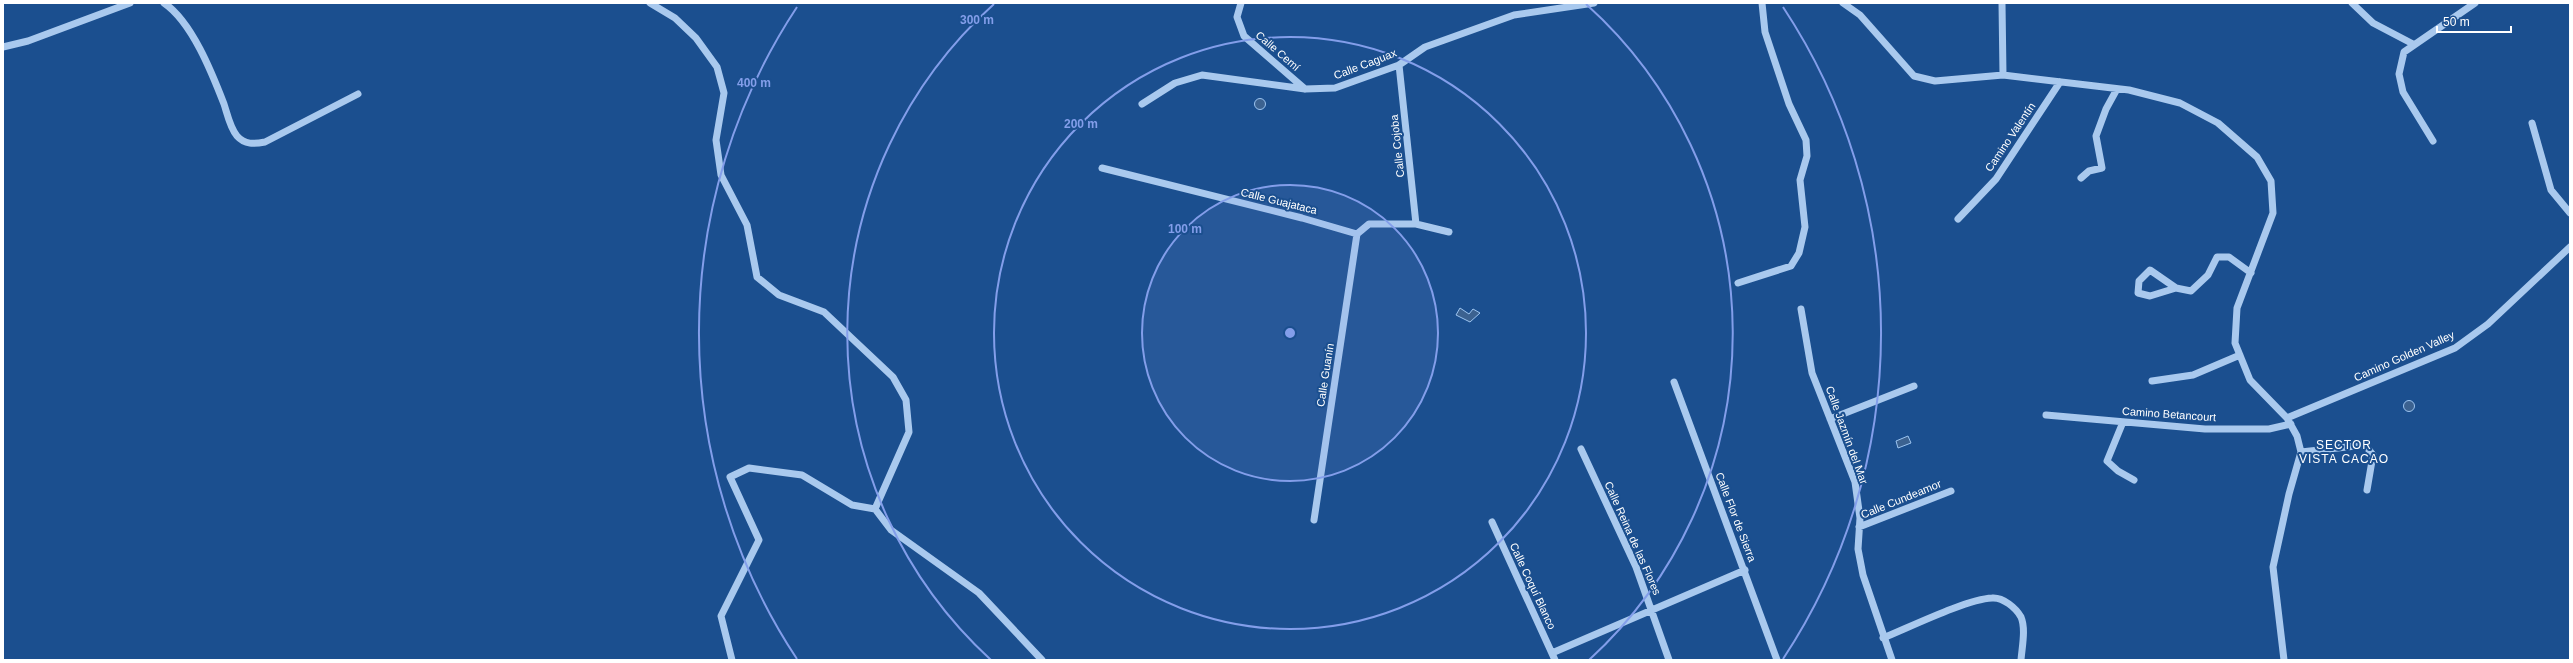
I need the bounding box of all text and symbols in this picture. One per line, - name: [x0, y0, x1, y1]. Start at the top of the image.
- scale bar: [2437, 8, 2511, 34]
- text: 300 m: [960, 13, 994, 27]
- text: 50 m: [2443, 15, 2470, 29]
- street label: Calle Cemí: [1254, 29, 1302, 73]
- street label: Calle Caguax: [1332, 46, 1398, 81]
- text: 400 m: [737, 76, 771, 90]
- street label: Camino Valentín: [1983, 100, 2037, 174]
- street label: Calle Cojoba: [1388, 113, 1406, 178]
- text: 200 m: [1064, 117, 1098, 131]
- street label: Calle Guajataca: [1240, 186, 1319, 217]
- text: 100 m: [1168, 222, 1202, 236]
- centre of rings: [1283, 326, 1297, 340]
- street label: Camino Golden Valley: [2352, 328, 2457, 384]
- street label: Calle Guanín: [1314, 342, 1336, 408]
- street label: Calle Jazmín del Mar: [1824, 384, 1870, 486]
- street label: Camino Betancourt: [2122, 405, 2216, 423]
- district label: SECTOR VISTA CACAO: [2299, 438, 2389, 466]
- street label: Calle Flor de Sierra: [1713, 471, 1759, 564]
- street label: Calle Cundeamor: [1859, 477, 1943, 521]
- street label: Calle Reina de las Flores: [1603, 479, 1664, 597]
- street label: Calle Coquí Blanco: [1508, 541, 1558, 631]

